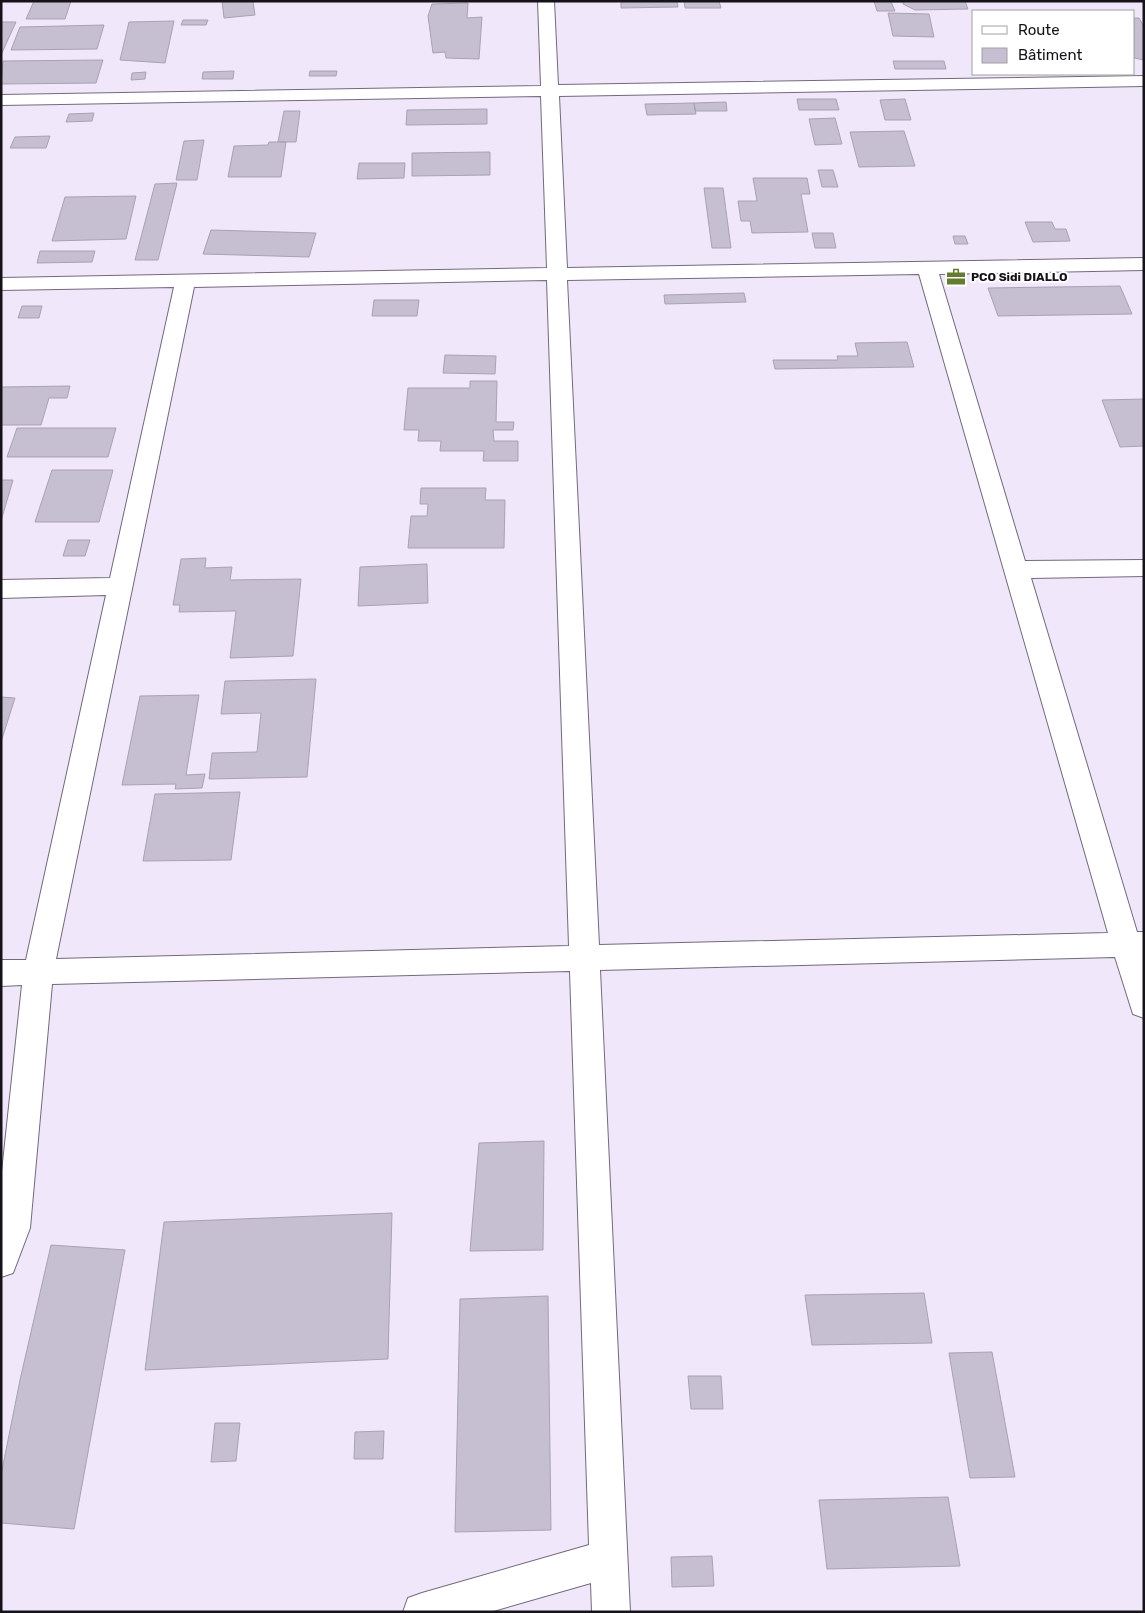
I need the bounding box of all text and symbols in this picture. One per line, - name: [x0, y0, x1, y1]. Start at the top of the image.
- legend: [972, 10, 1135, 75]
- text: Route: [1018, 21, 1060, 39]
- text: Bâtiment: [1018, 46, 1082, 64]
- office icon: PCO Sidi DIALLO: [945, 266, 967, 288]
- place label: PCO Sidi DIALLO: [971, 270, 1067, 284]

